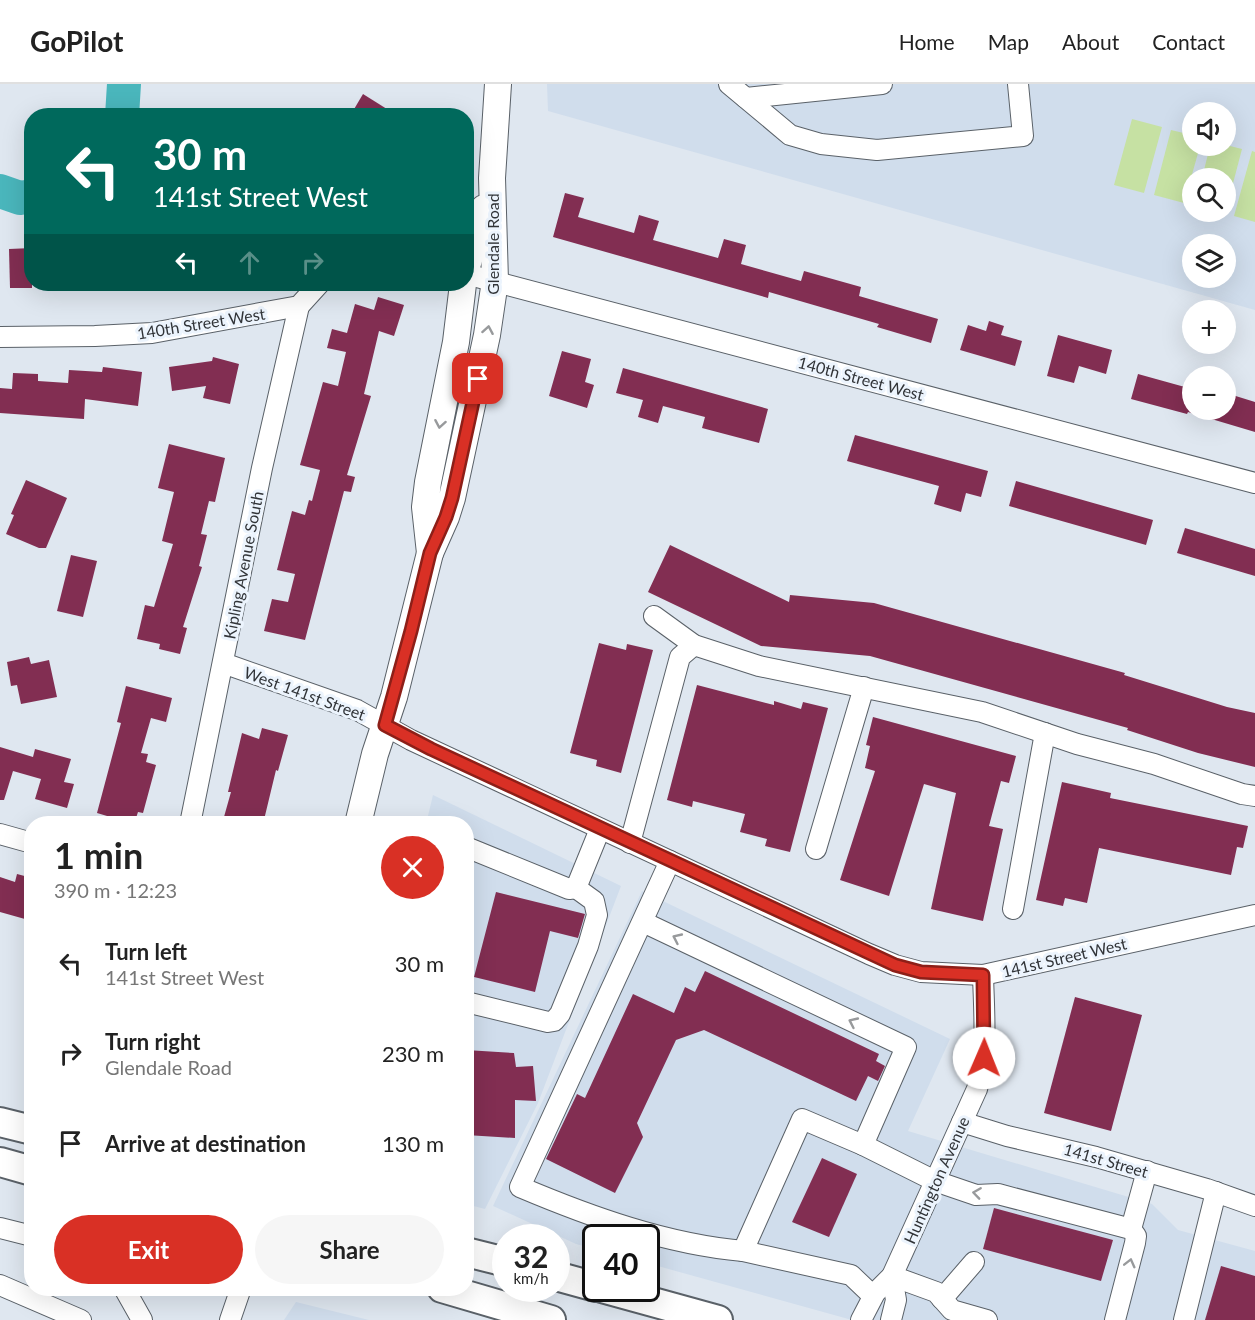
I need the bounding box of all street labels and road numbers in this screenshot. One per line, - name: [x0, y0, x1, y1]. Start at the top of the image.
- street label: Glendale Road: [483, 193, 502, 295]
- street label: 140th Street West: [136, 303, 267, 343]
- street label: 140th Street West: [796, 352, 926, 404]
- street label: Kipling Avenue South: [219, 489, 267, 641]
- street label: West 141st Street: [242, 662, 368, 724]
- street label: 141st Street West: [1000, 933, 1128, 981]
- street label: Huntington Avenue: [899, 1113, 973, 1247]
- street label: 141st Street: [1062, 1139, 1151, 1181]

